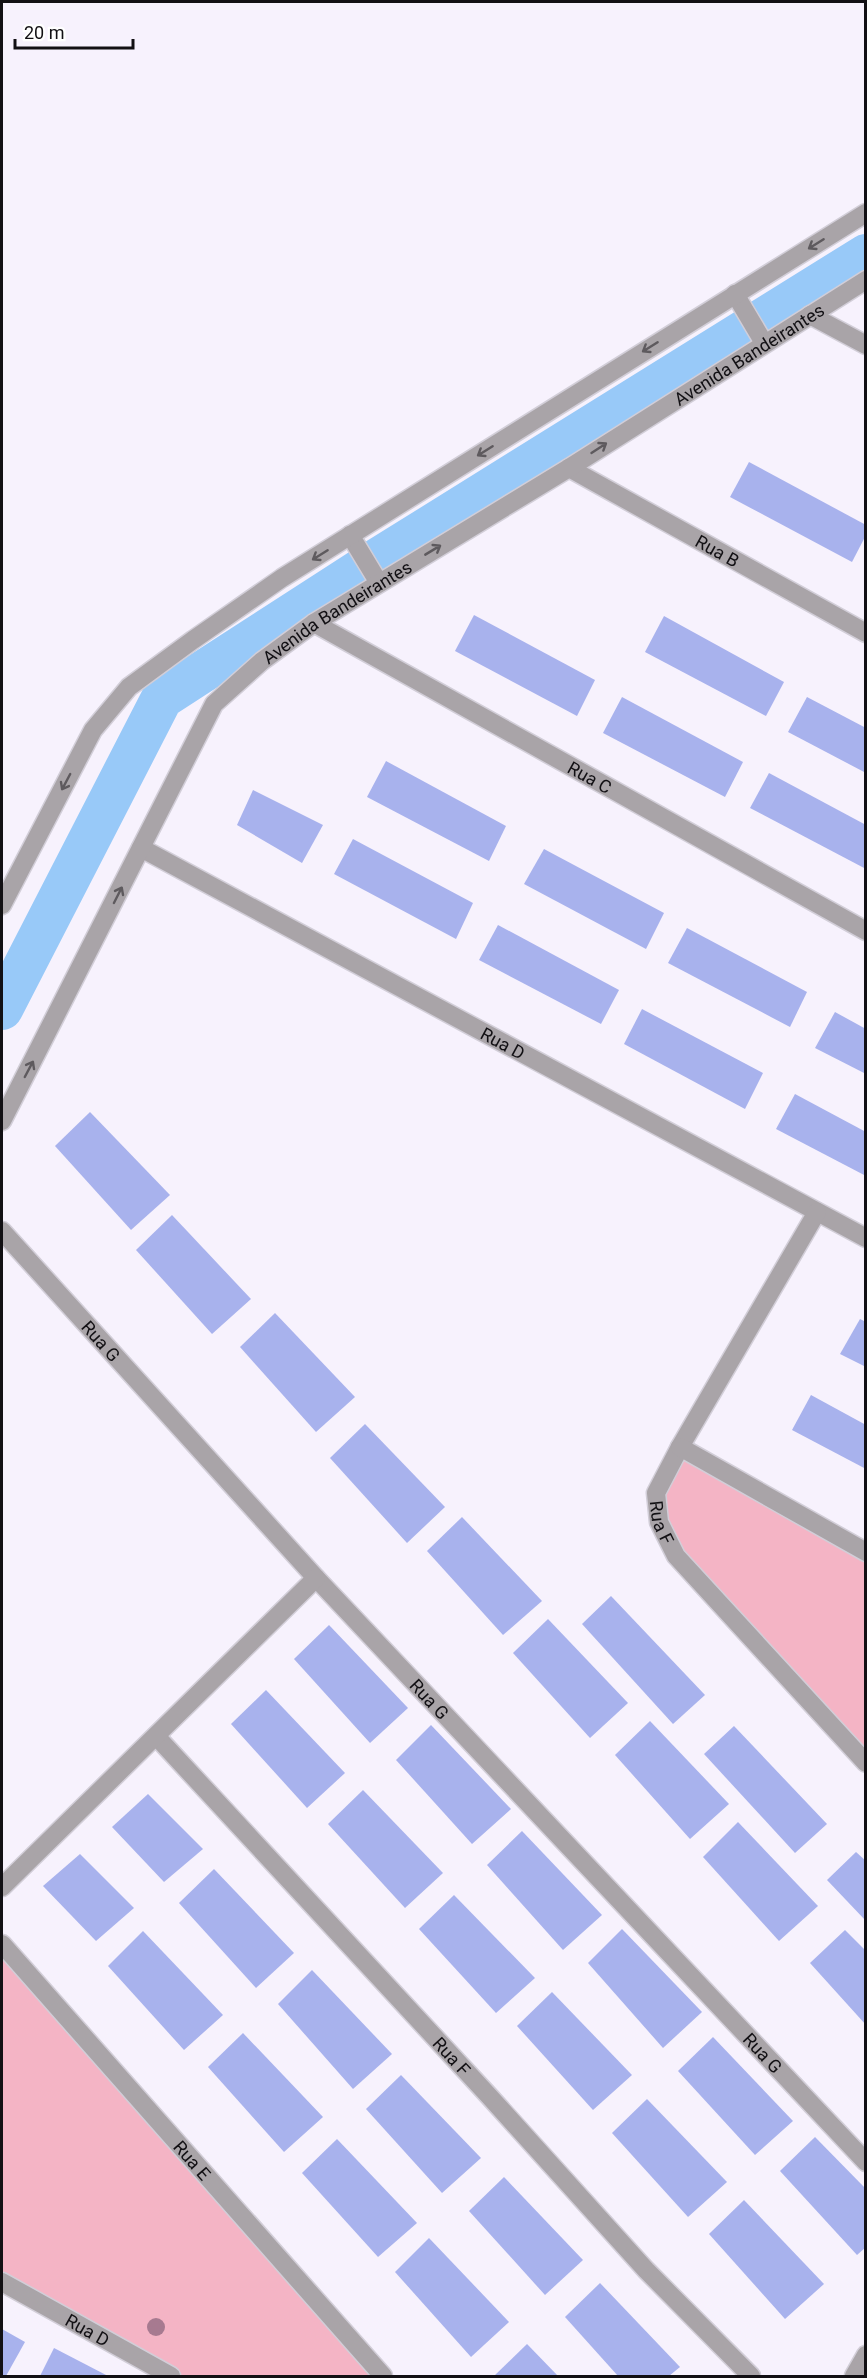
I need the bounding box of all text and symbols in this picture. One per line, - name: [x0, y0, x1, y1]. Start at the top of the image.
- scale bar: [15, 12, 134, 50]
- text: 20 m: [24, 22, 64, 43]
- one-way arrow: [808, 239, 825, 251]
- street label: Avenida Bandeirantes: [670, 299, 828, 409]
- one-way arrow: [642, 342, 659, 354]
- one-way arrow: [590, 442, 607, 454]
- one-way arrow: [477, 445, 494, 457]
- street label: Rua B: [692, 530, 743, 571]
- one-way arrow: [424, 544, 441, 556]
- one-way arrow: [312, 549, 329, 561]
- street label: Avenida Bandeirantes: [258, 556, 415, 668]
- street label: Rua C: [564, 756, 616, 798]
- one-way arrow: [60, 773, 71, 791]
- one-way arrow: [112, 887, 124, 905]
- street label: Rua D: [477, 1022, 529, 1063]
- one-way arrow: [23, 1061, 35, 1078]
- street label: Rua G: [78, 1316, 125, 1365]
- street label: Rua F: [646, 1499, 679, 1548]
- street label: Rua G: [406, 1674, 454, 1723]
- street label: Rua G: [739, 2028, 787, 2077]
- street label: Rua F: [429, 2032, 475, 2080]
- street label: Rua E: [170, 2136, 215, 2184]
- street label: Rua D: [62, 2309, 113, 2350]

